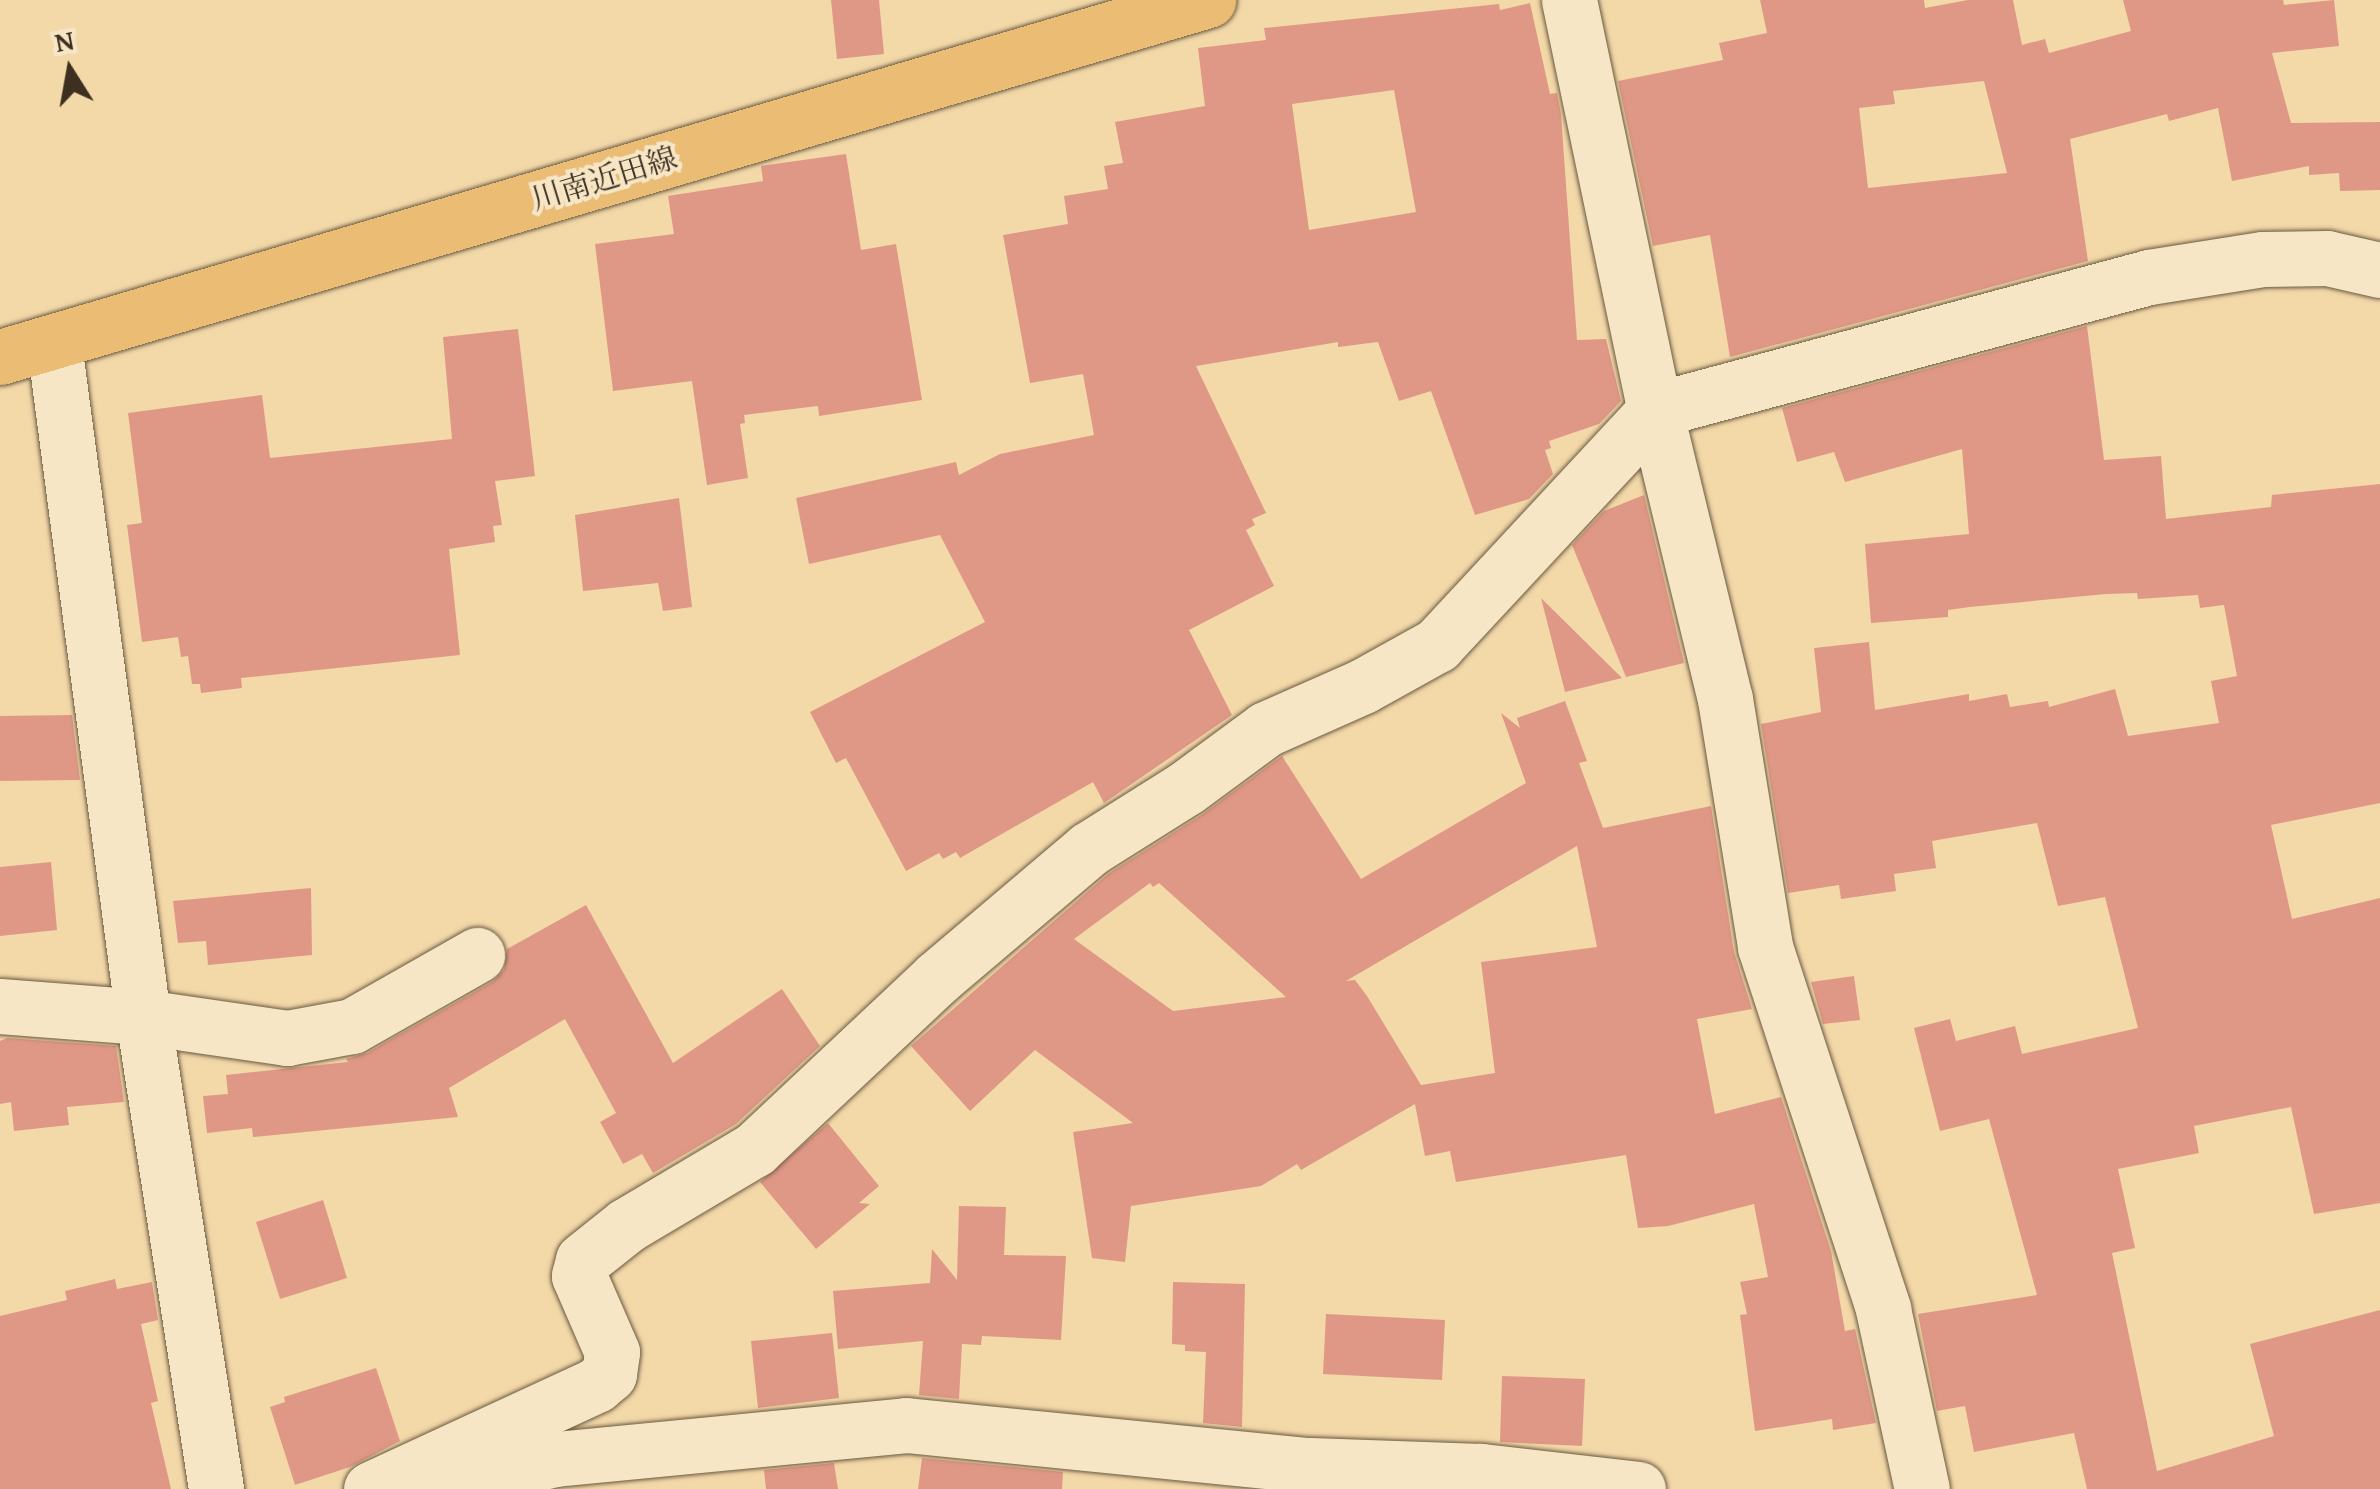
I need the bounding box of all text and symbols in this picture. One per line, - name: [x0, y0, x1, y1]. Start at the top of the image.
- text: N: [51, 18, 77, 62]
- north arrow: [20, 20, 120, 120]
- street label: 川南近田線: [527, 139, 681, 217]

